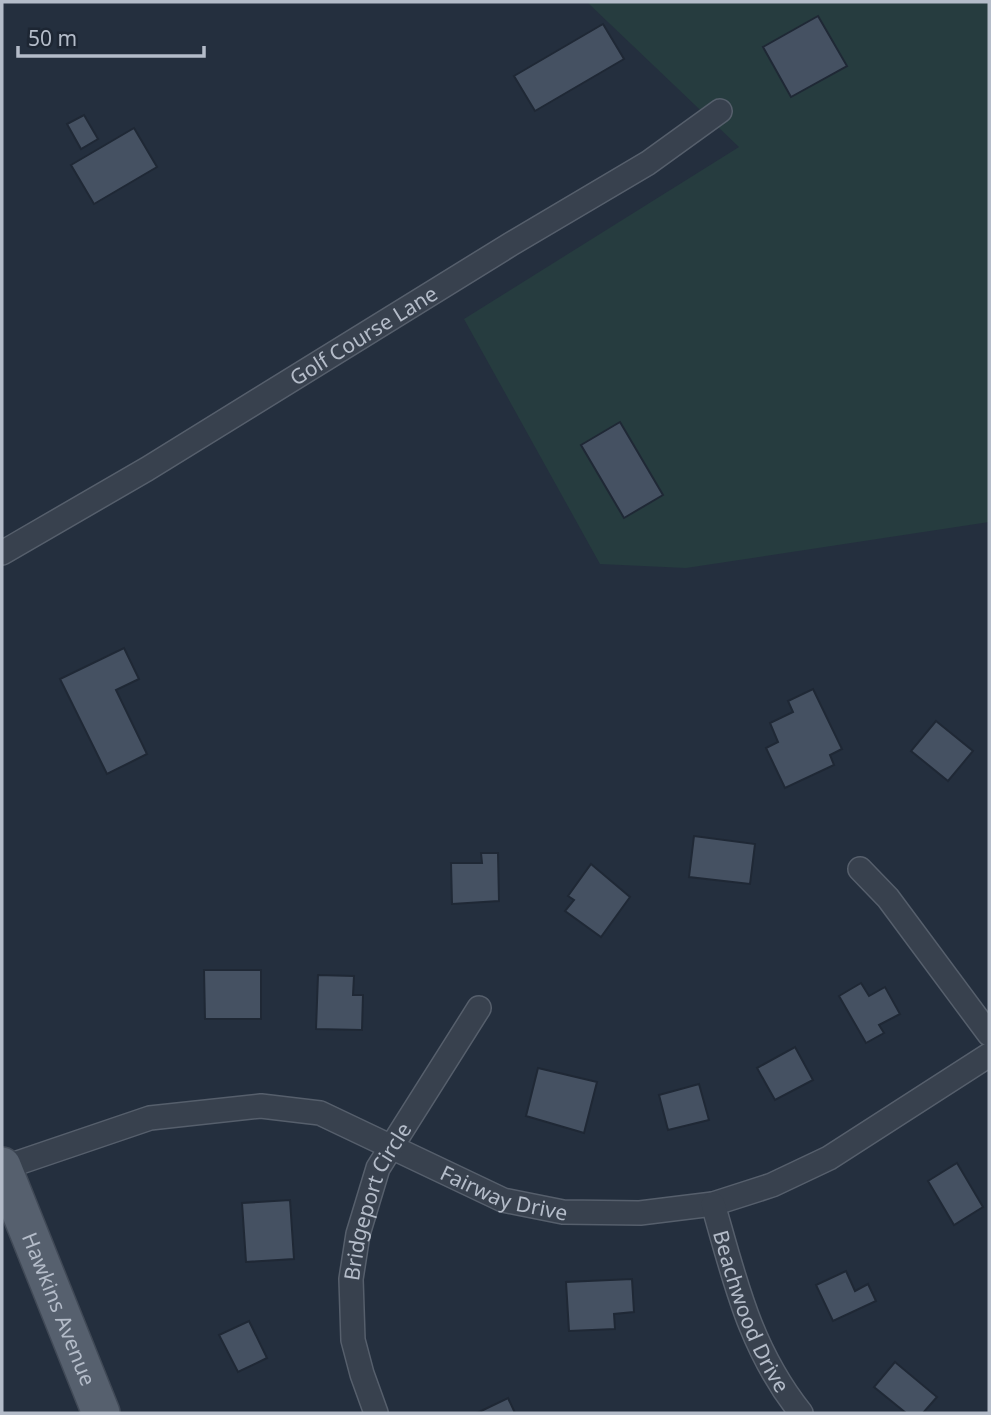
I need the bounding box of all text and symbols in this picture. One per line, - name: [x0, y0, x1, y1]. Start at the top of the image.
- scale bar: [18, 14, 203, 58]
- text: 50 m: [28, 24, 77, 52]
- street label: Golf Course Lane: [284, 279, 443, 392]
- street label: Bridgeport Circle: [337, 1117, 417, 1282]
- street label: Fairway Drive: [436, 1158, 570, 1227]
- street label: Beachwood Drive: [707, 1227, 796, 1398]
- street label: Hawkins Avenue: [16, 1228, 103, 1390]

